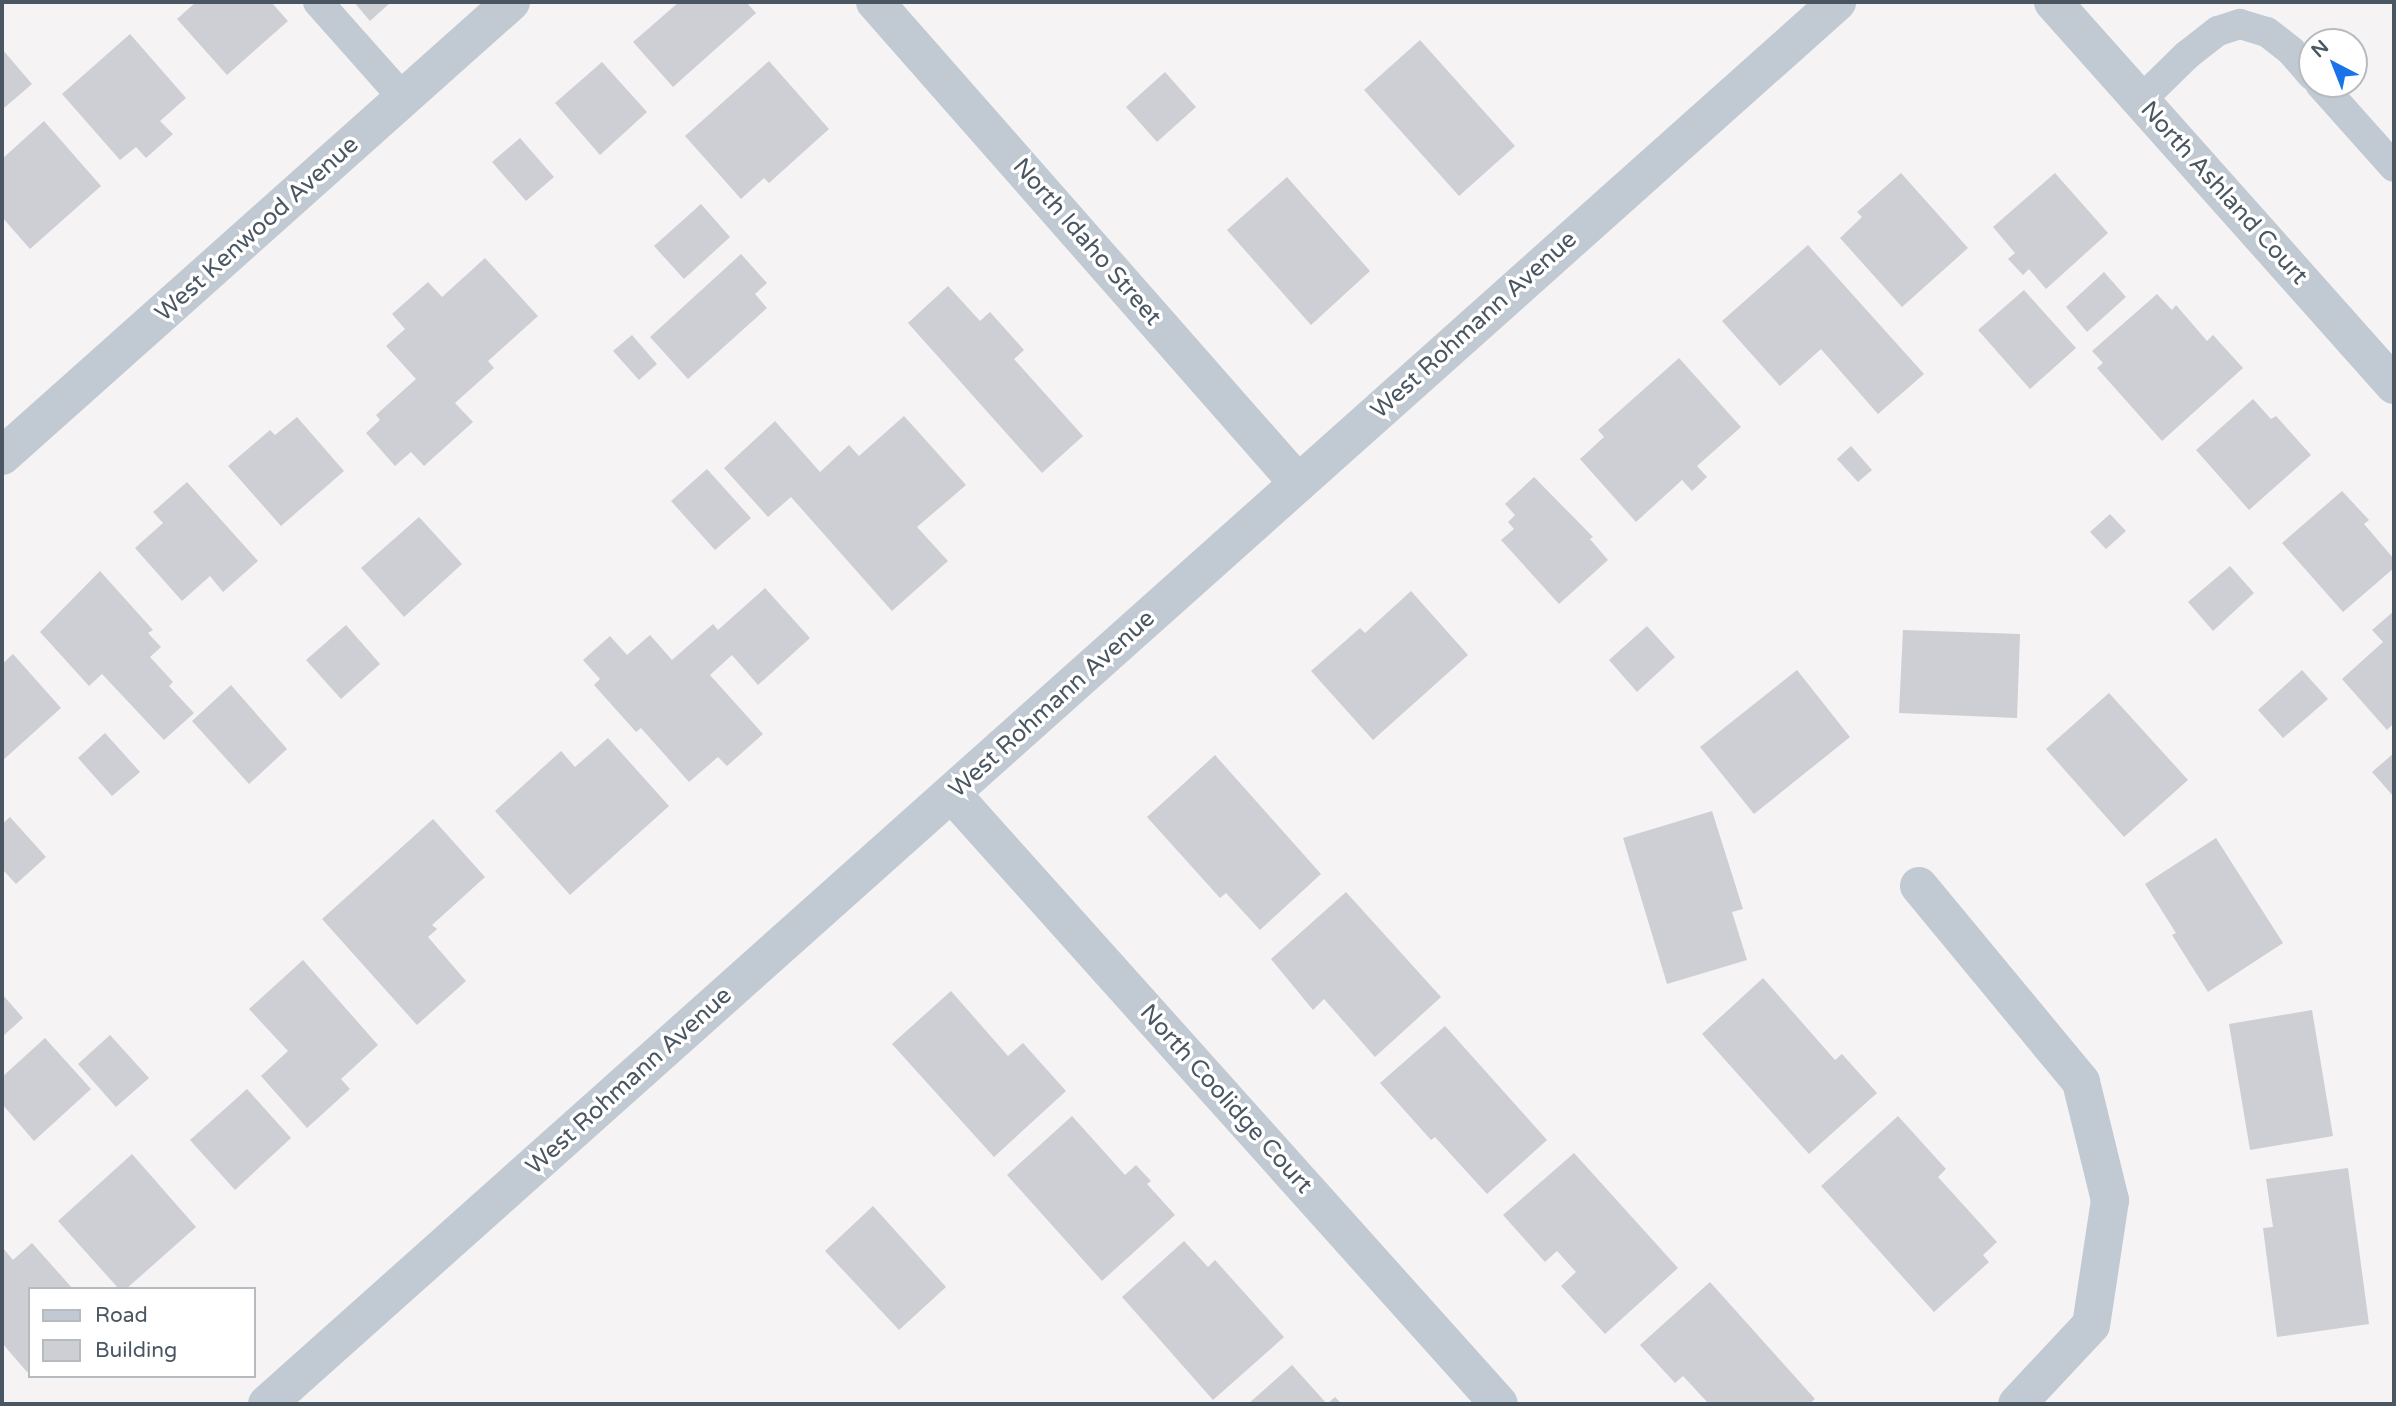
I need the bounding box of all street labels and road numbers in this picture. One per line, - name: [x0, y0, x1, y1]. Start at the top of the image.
- street label: North Ashland Court: [2134, 96, 2314, 290]
- street label: West Kenwood Avenue: [150, 130, 364, 328]
- street label: North Idaho Street: [1007, 153, 1167, 331]
- street label: West Rohmann Avenue: [1365, 225, 1583, 425]
- street label: West Rohmann Avenue: [943, 604, 1161, 804]
- street label: West Rohmann Avenue: [520, 981, 738, 1181]
- street label: North Coolidge Court: [1134, 999, 1318, 1199]

